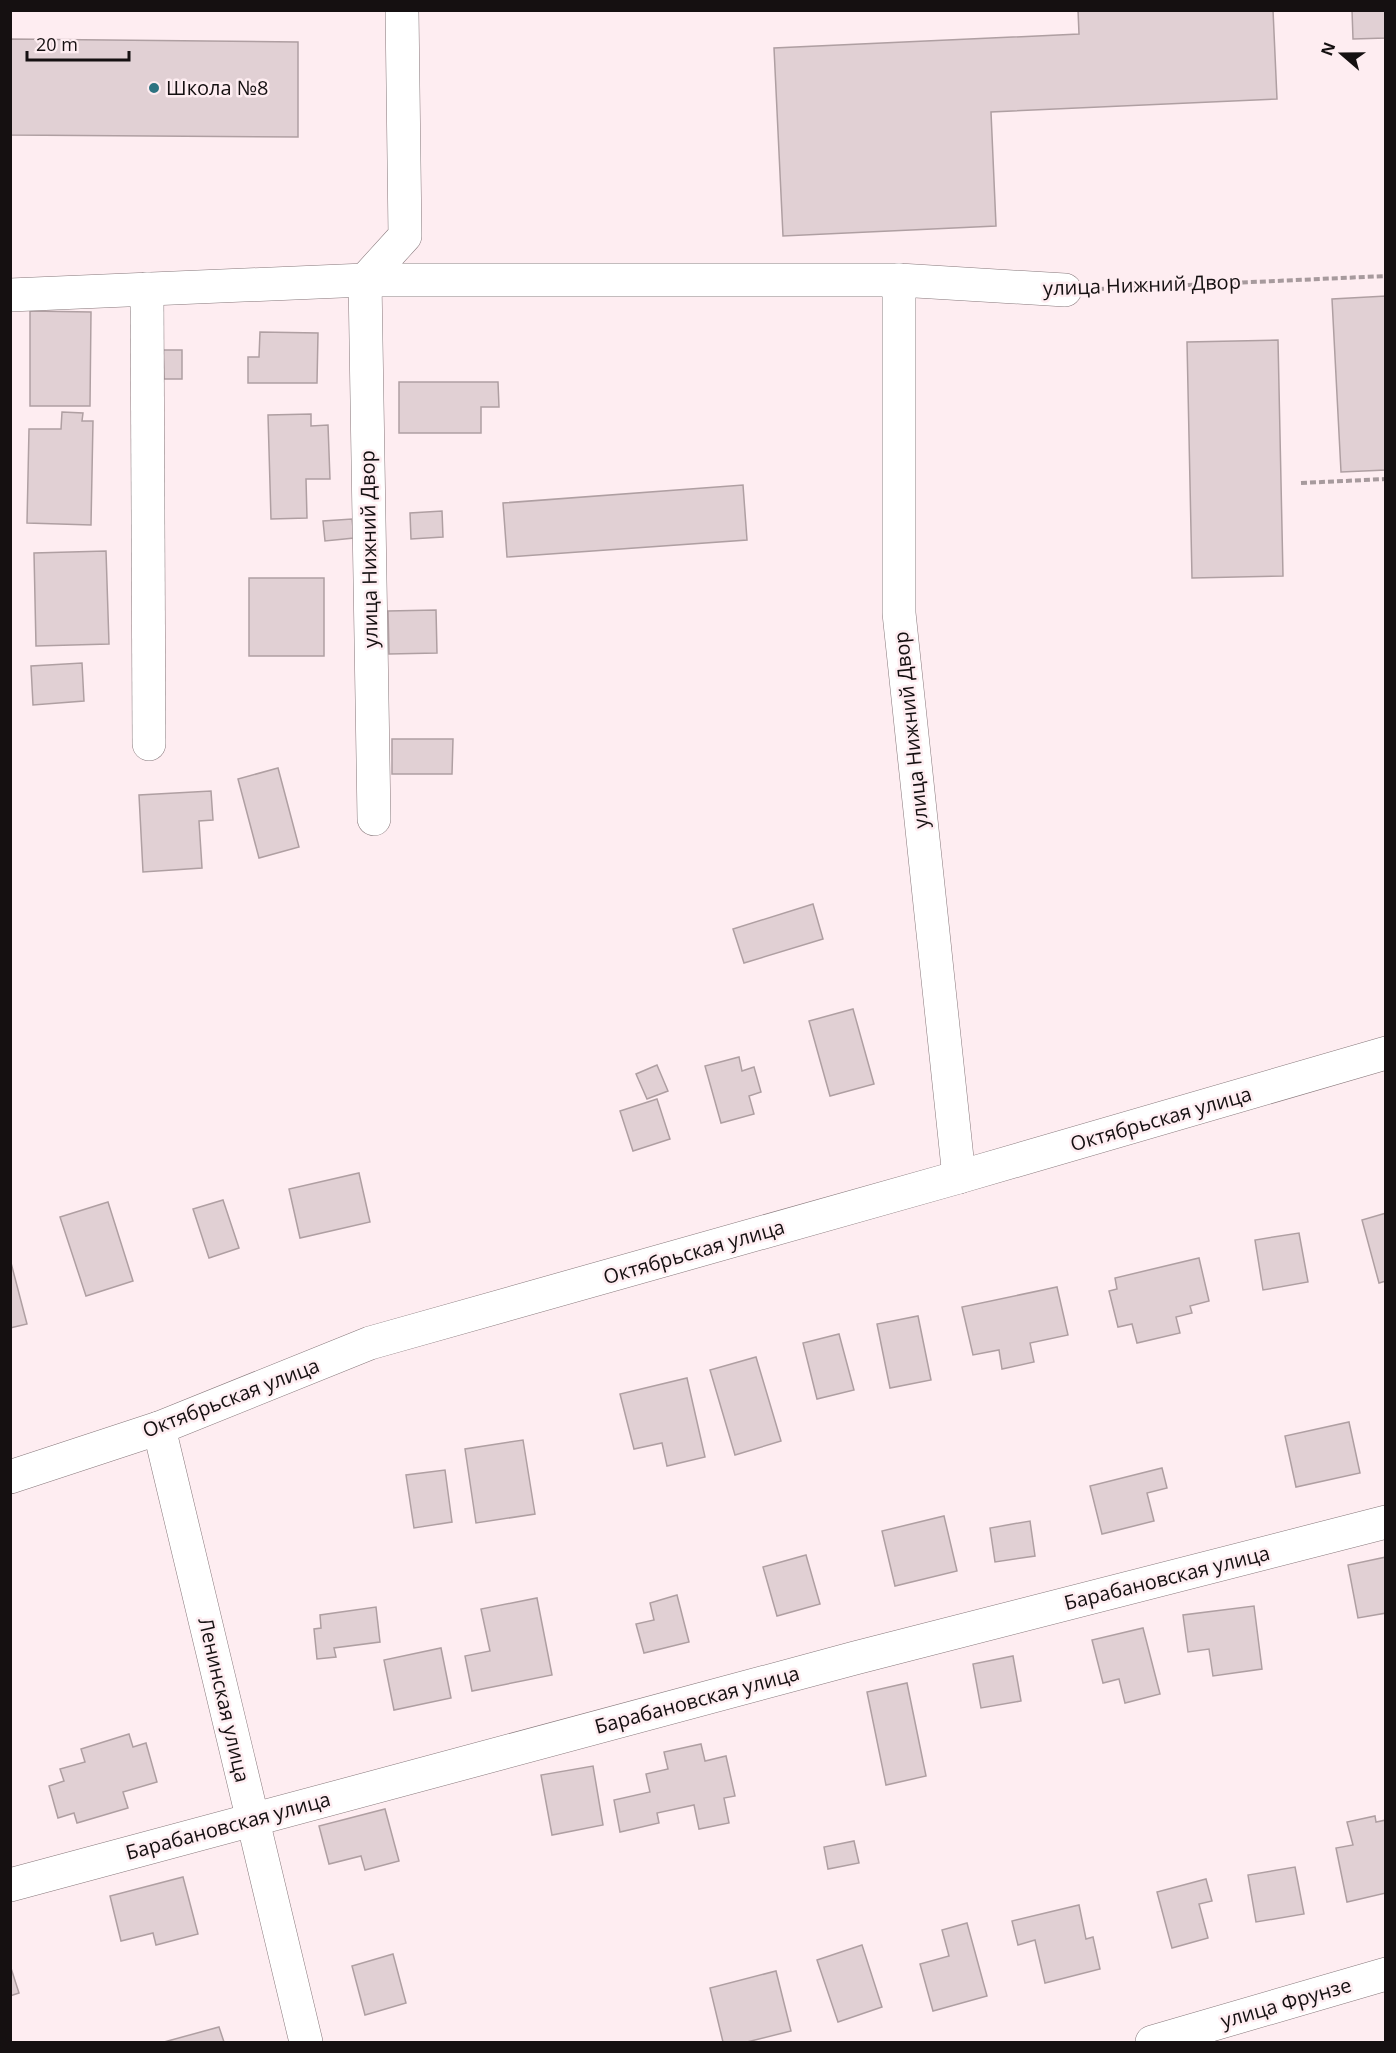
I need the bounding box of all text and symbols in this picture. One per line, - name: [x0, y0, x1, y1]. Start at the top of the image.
- scale bar: [27, 24, 129, 62]
- north arrow: [1312, 24, 1372, 84]
- text: 20 m: [36, 32, 78, 56]
- text: N: [1315, 39, 1340, 59]
- place label: Школа №8: [166, 74, 269, 101]
- marker: Школа №8: [147, 81, 161, 95]
- street label: улица Нижний Двор: [1043, 268, 1241, 301]
- street label: улица Нижний Двор: [353, 450, 384, 648]
- street label: улица Нижний Двор: [887, 630, 934, 830]
- street label: Октябрьская улица: [1067, 1080, 1255, 1157]
- street label: Октябрьская улица: [600, 1213, 788, 1290]
- street label: Октябрьская улица: [138, 1351, 323, 1444]
- street label: Барабановская улица: [1061, 1539, 1273, 1616]
- street label: Ленинская улица: [192, 1615, 257, 1785]
- street label: Барабановская улица: [591, 1659, 802, 1740]
- street label: Барабановская улица: [122, 1785, 333, 1866]
- street label: улица Фрунзе: [1217, 1971, 1354, 2034]

